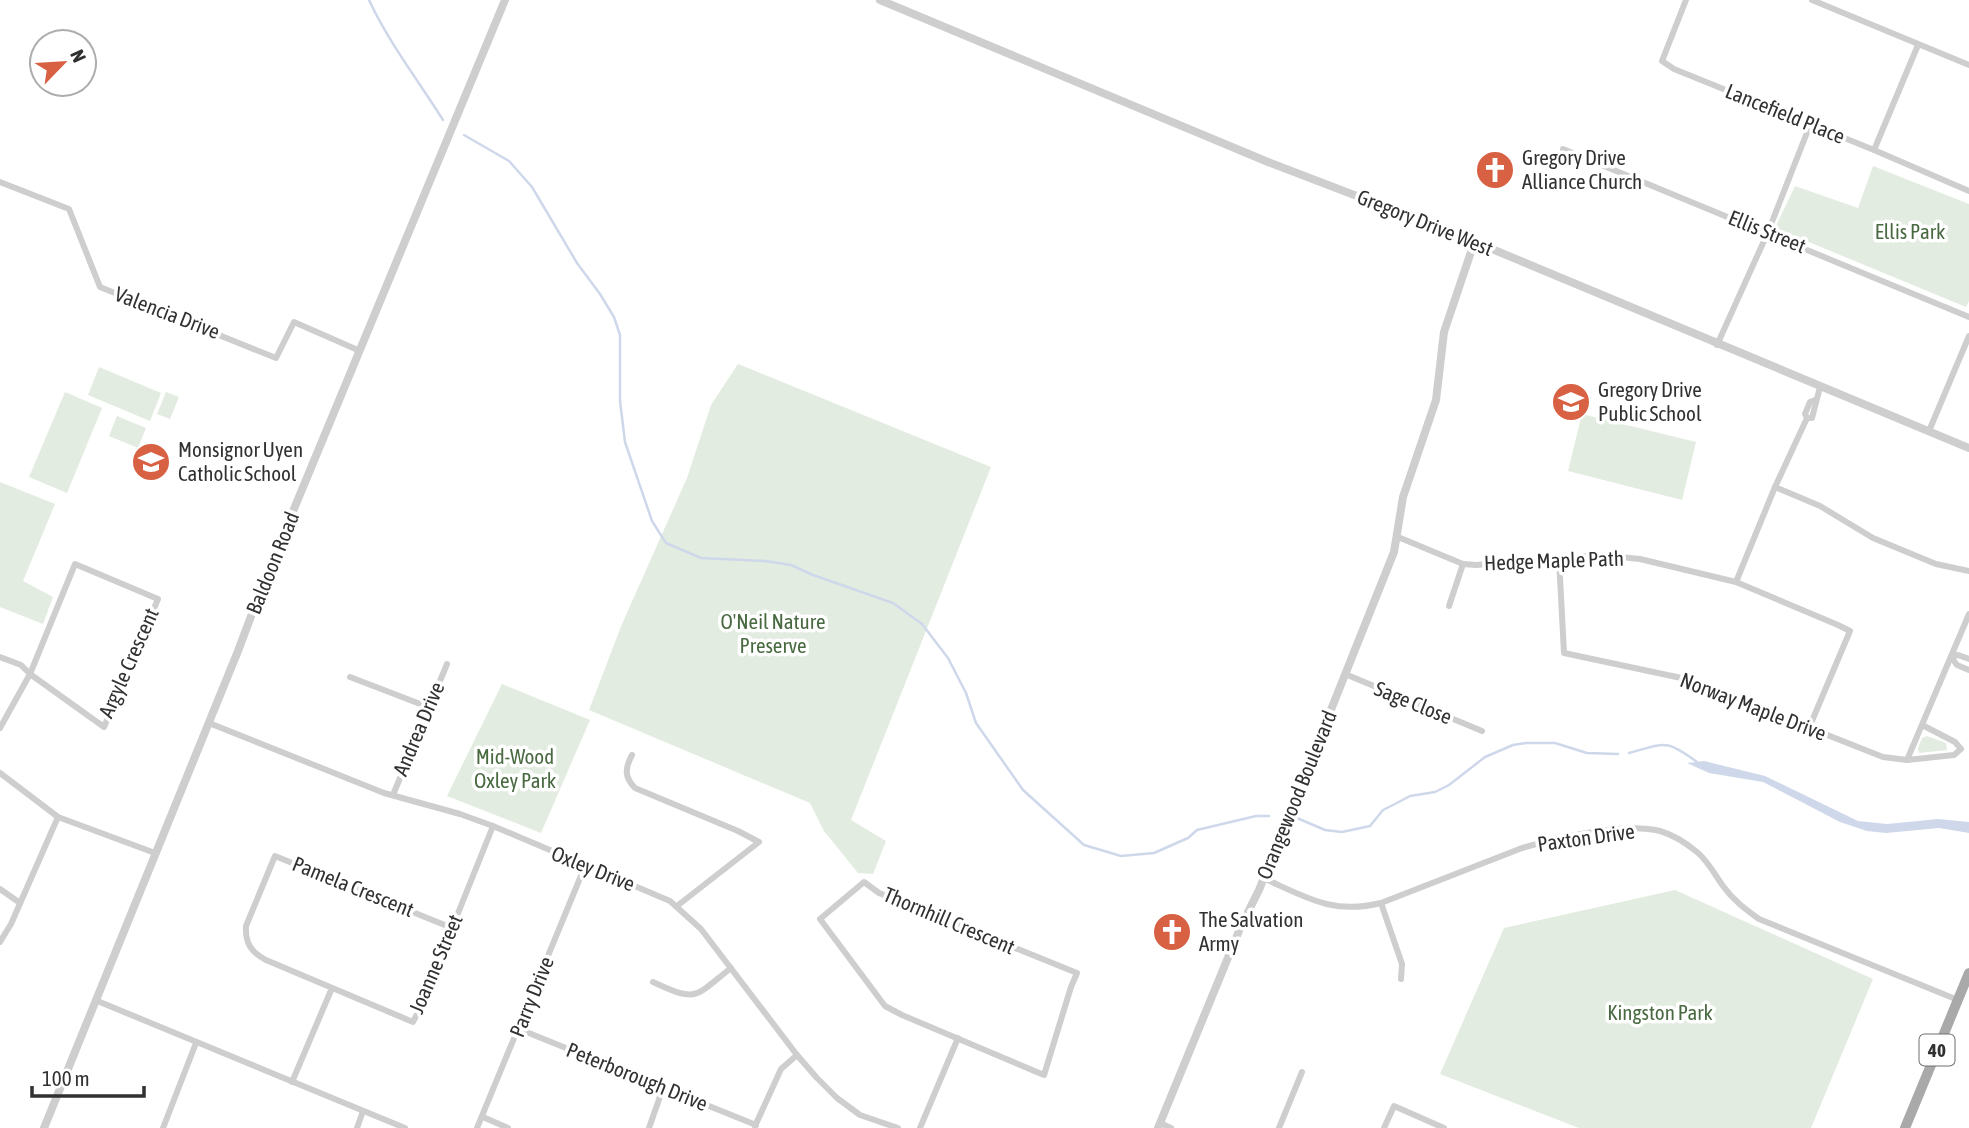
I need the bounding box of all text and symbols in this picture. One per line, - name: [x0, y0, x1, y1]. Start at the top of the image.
- north arrow: [28, 28, 98, 98]
- text: N: [66, 46, 91, 66]
- street label: Lancefield Place: [1722, 78, 1849, 148]
- place label: Gregory Drive Alliance Church: [1522, 145, 1642, 193]
- church icon: Gregory Drive Alliance Church: [1474, 149, 1516, 191]
- street label: Gregory Drive West: [1354, 184, 1497, 260]
- street label: Ellis Street: [1725, 205, 1810, 257]
- park label: Ellis Park: [1875, 219, 1945, 243]
- street label: Valencia Drive: [111, 281, 223, 343]
- place label: Gregory Drive Public School: [1598, 377, 1702, 425]
- school or university icon: Gregory Drive Public School: [1550, 381, 1592, 423]
- place label: Monsignor Uyen Catholic School: [178, 437, 303, 485]
- school or university icon: Monsignor Uyen Catholic School: [130, 441, 172, 483]
- street label: Baldoon Road: [241, 508, 303, 617]
- street label: Hedge Maple Path: [1484, 546, 1624, 574]
- street label: Argyle Crescent: [93, 604, 163, 721]
- park label: O'Neil Nature Preserve: [721, 609, 825, 657]
- street label: Norway Maple Drive: [1677, 667, 1830, 745]
- street label: Sage Close: [1371, 676, 1456, 728]
- street label: Andrea Drive: [388, 678, 449, 779]
- street label: Orangewood Boulevard: [1251, 707, 1341, 882]
- park label: Mid-Wood Oxley Park: [474, 744, 556, 792]
- street label: Paxton Drive: [1536, 818, 1636, 856]
- street label: Oxley Drive: [548, 841, 639, 896]
- street label: Pamela Crescent: [289, 851, 417, 921]
- street label: Thornhill Crescent: [880, 882, 1019, 959]
- place label: The Salvation Army: [1199, 907, 1303, 955]
- street label: Joanne Street: [403, 910, 467, 1017]
- church icon: The Salvation Army: [1151, 911, 1193, 953]
- street label: Parry Drive: [504, 953, 558, 1040]
- park label: Kingston Park: [1607, 1000, 1713, 1024]
- road number: 40: [1920, 1034, 1954, 1066]
- street label: Peterborough Drive: [563, 1037, 711, 1115]
- scale bar: [32, 1054, 144, 1098]
- text: 100 m: [42, 1066, 90, 1090]

